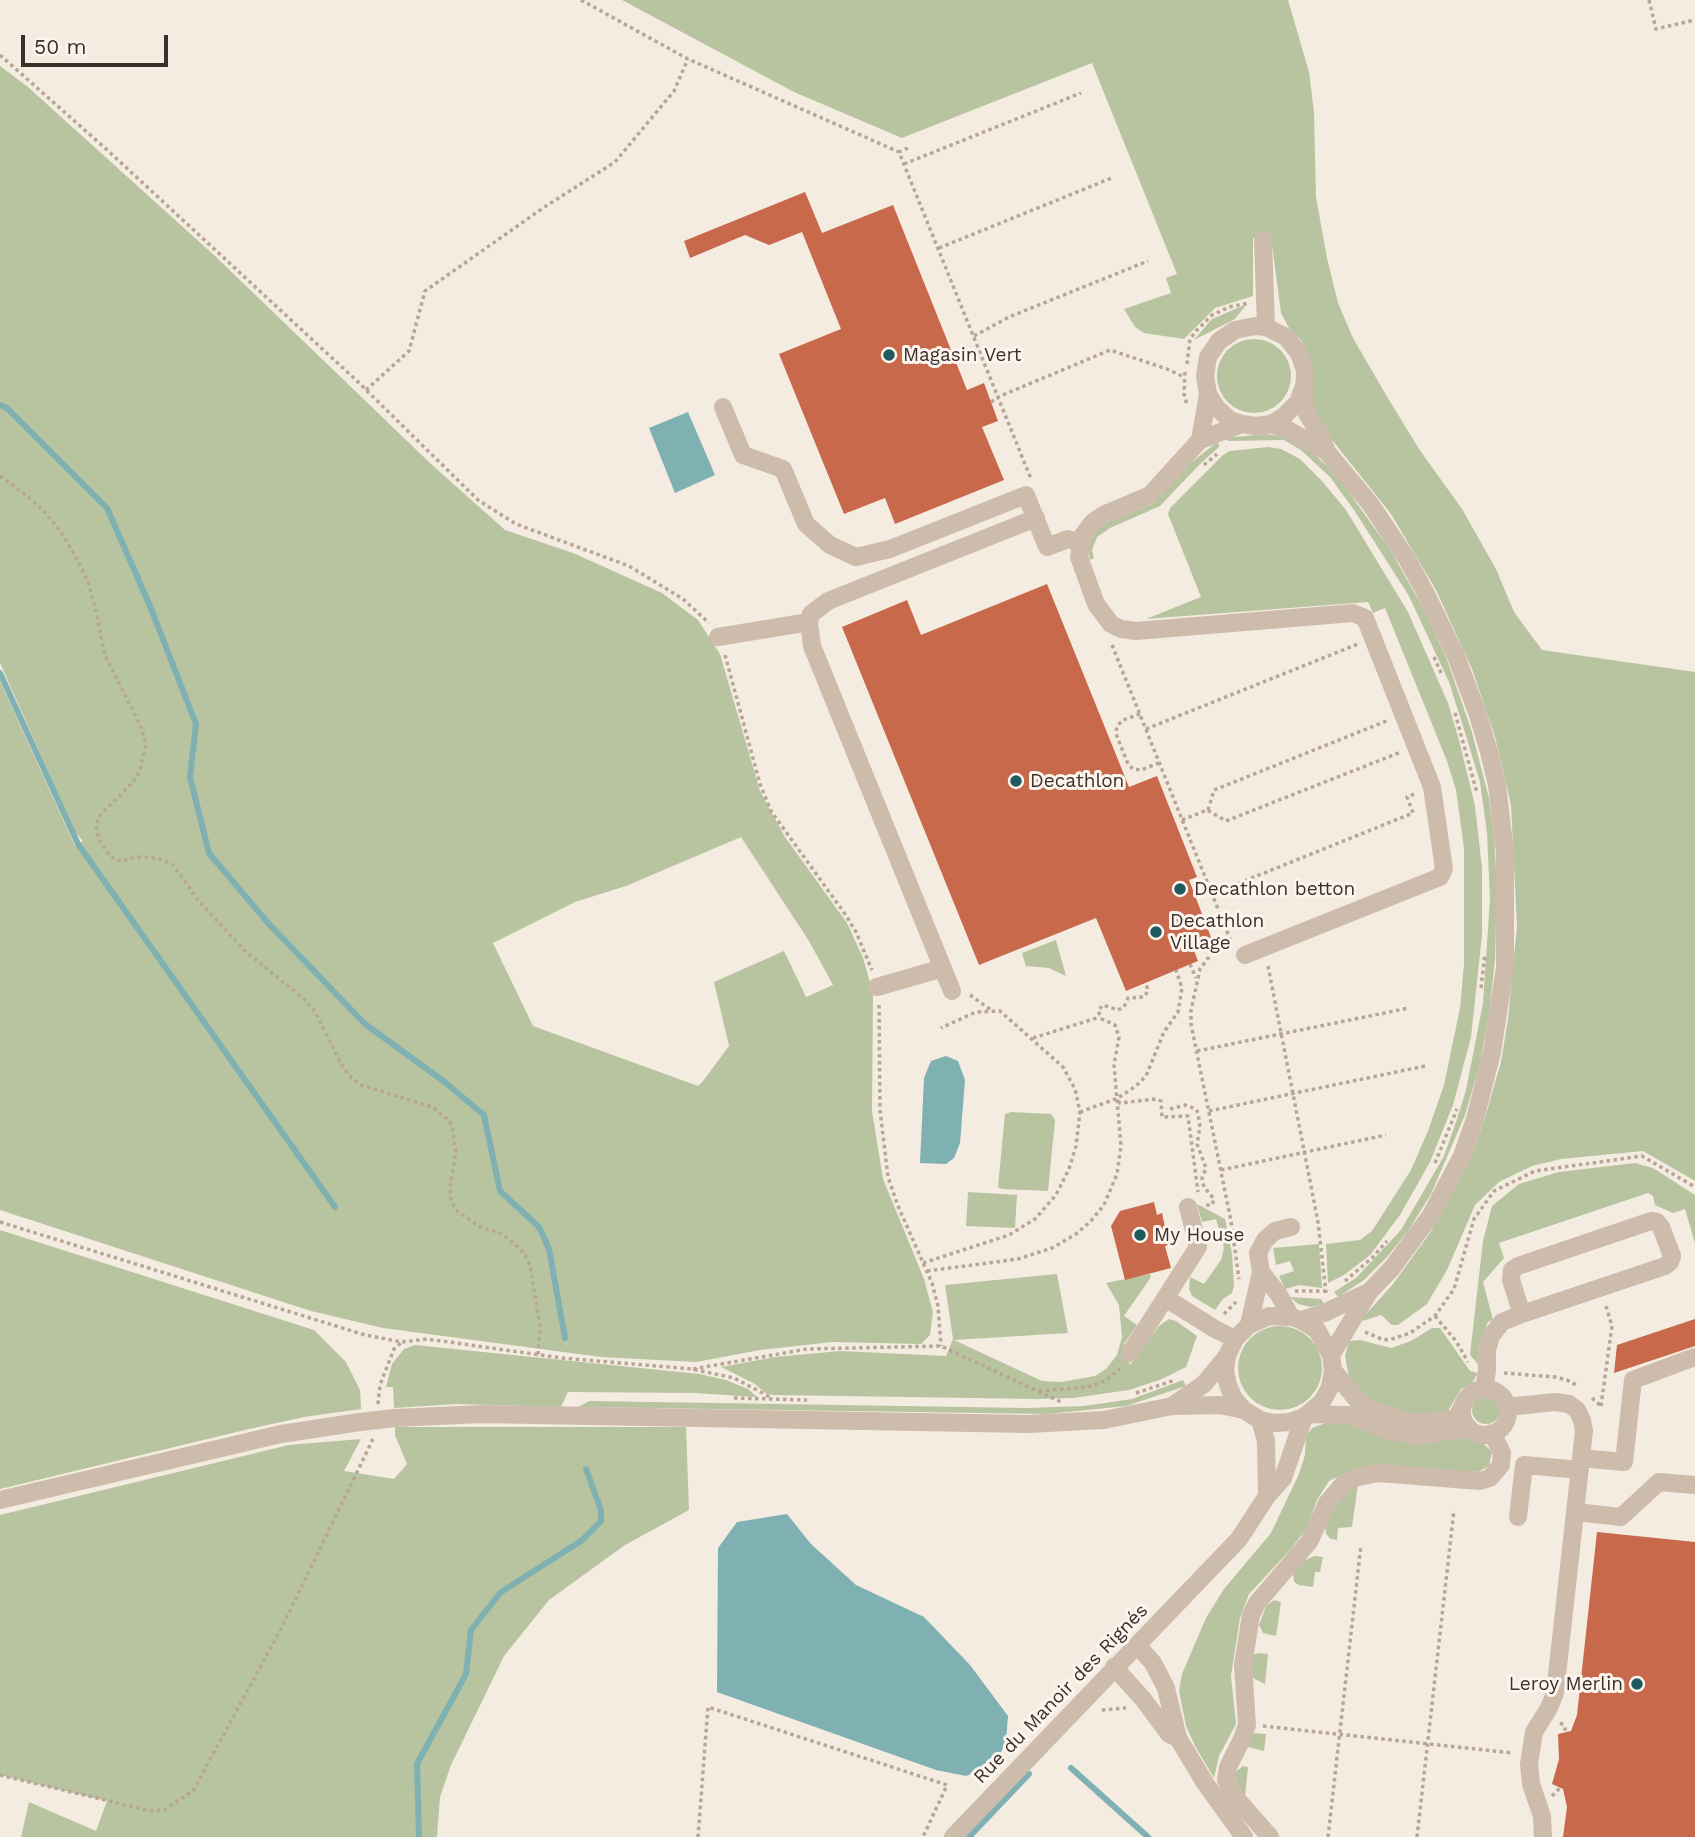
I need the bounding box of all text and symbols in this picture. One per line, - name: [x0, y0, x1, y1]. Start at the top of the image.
- scale bar: [24, 21, 172, 65]
- text: 50 m: [34, 34, 86, 59]
- place label: Magasin Vert: [903, 344, 1022, 366]
- marker: Magasin Vert: [881, 347, 897, 363]
- place label: Decathlon: [1030, 770, 1124, 792]
- marker: Decathlon: [1008, 773, 1024, 789]
- place label: Decathlon betton: [1194, 878, 1355, 900]
- marker: Decathlon betton: [1172, 881, 1188, 897]
- place label: Decathlon Village: [1170, 910, 1264, 954]
- marker: Decathlon Village: [1148, 924, 1164, 940]
- place label: My House: [1154, 1224, 1244, 1246]
- marker: My House: [1132, 1227, 1148, 1243]
- street label: Rue du Manoir des Rignés: [969, 1599, 1153, 1789]
- place label: Leroy Merlin: [1509, 1673, 1623, 1695]
- marker: Leroy Merlin: [1629, 1676, 1645, 1692]

